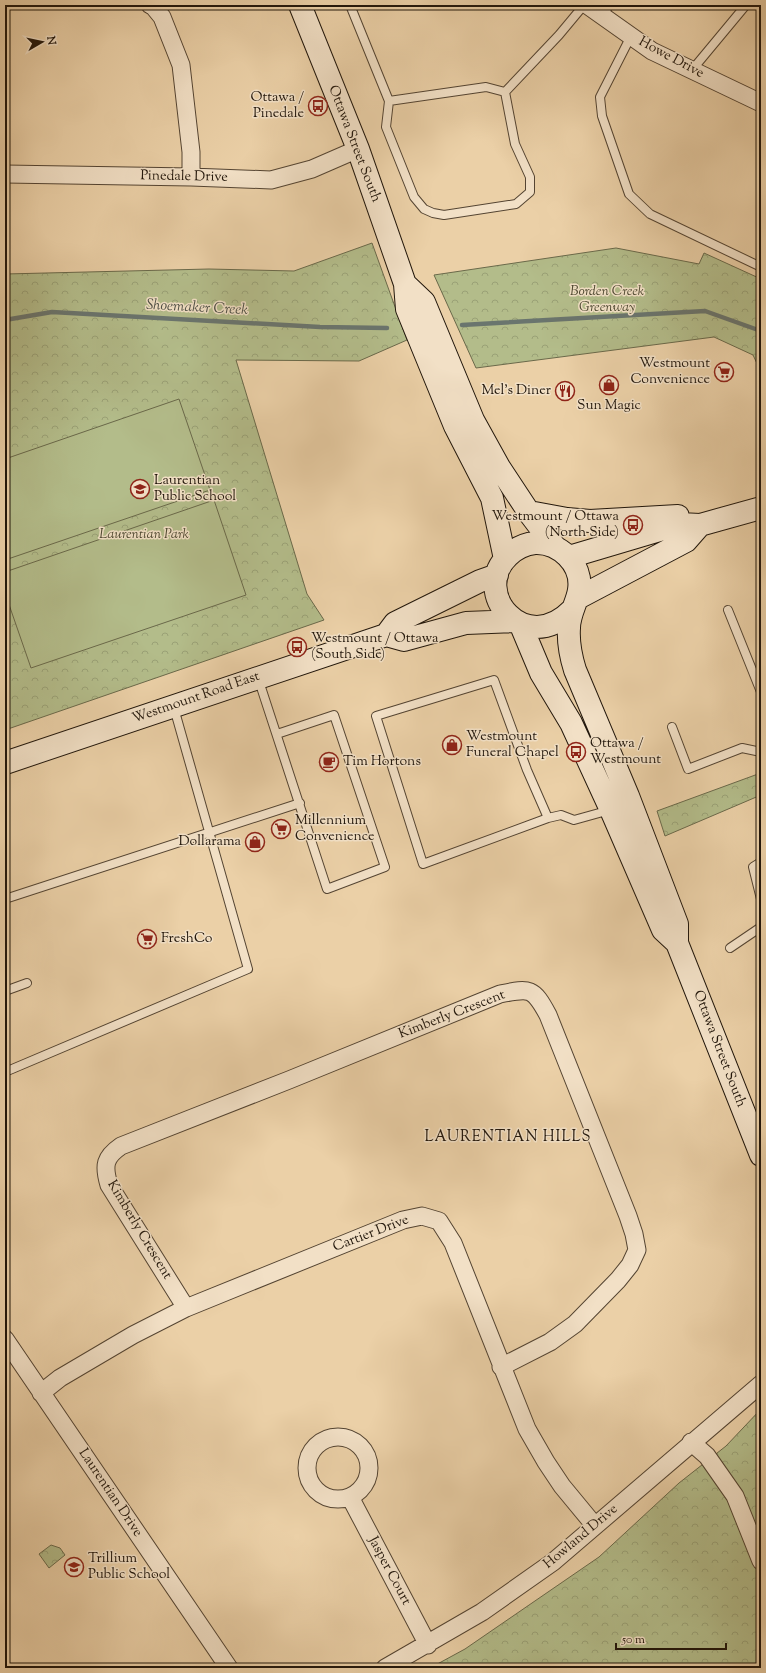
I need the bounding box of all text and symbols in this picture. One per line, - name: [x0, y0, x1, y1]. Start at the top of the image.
- north arrow: [22, 22, 62, 62]
- street label: Howe Drive: [635, 32, 707, 84]
- text: N: [42, 34, 60, 46]
- street label: Ottawa Street South: [322, 83, 386, 205]
- place label: Ottawa / Pinedale: [250, 88, 304, 124]
- bus stop icon: Ottawa / Pinedale: [307, 95, 329, 117]
- street label: Pinedale Drive: [140, 166, 228, 188]
- park label: Borden Creek Greenway: [570, 282, 645, 318]
- water label: Shoemaker Creek: [146, 295, 249, 321]
- place label: Westmount Convenience: [630, 354, 710, 390]
- supermarket icon: Westmount Convenience: [713, 361, 735, 383]
- shop icon: Sun Magic: [598, 374, 620, 396]
- restaurant icon: Mel's Diner: [554, 380, 576, 402]
- place label: Mel's Diner: [481, 381, 552, 401]
- place label: Sun Magic: [577, 396, 641, 416]
- place label: Laurentian Public School: [154, 471, 236, 507]
- school or university icon: Laurentian Public School: [129, 478, 151, 500]
- place label: Westmount / Ottawa (North Side): [491, 507, 620, 543]
- bus stop icon: Westmount / Ottawa (North Side): [622, 514, 644, 536]
- park label: Laurentian Park: [99, 525, 190, 545]
- place label: Westmount / Ottawa (South Side): [311, 629, 439, 665]
- bus stop icon: Westmount / Ottawa (South Side): [286, 636, 308, 658]
- street label: Westmount Road East: [130, 667, 263, 729]
- place label: Westmount Funeral Chapel: [466, 727, 559, 763]
- shop icon: Westmount Funeral Chapel: [441, 734, 463, 756]
- place label: Ottawa / Westmount: [590, 734, 661, 770]
- bus stop icon: Ottawa / Westmount: [565, 741, 587, 763]
- cafe icon: Tim Hortons: [318, 751, 340, 773]
- place label: Tim Hortons: [343, 752, 421, 772]
- place label: Millennium Convenience: [295, 811, 375, 847]
- supermarket icon: Millennium Convenience: [270, 818, 292, 840]
- shop icon: Dollarama: [244, 831, 266, 853]
- place label: Dollarama: [179, 832, 242, 852]
- supermarket icon: FreshCo: [136, 928, 158, 950]
- place label: FreshCo: [161, 929, 213, 949]
- street label: Kimberly Crescent: [396, 985, 508, 1045]
- street label: Ottawa Street South: [687, 988, 751, 1110]
- district label: LAURENTIAN HILLS: [425, 1127, 592, 1148]
- street label: Kimberly Crescent: [101, 1177, 177, 1284]
- street label: Cartier Drive: [330, 1210, 412, 1258]
- street label: Laurentian Drive: [73, 1445, 147, 1541]
- street label: Howland Drive: [539, 1500, 623, 1574]
- street label: Jasper Court: [362, 1532, 416, 1609]
- place label: Trillium Public School: [88, 1549, 170, 1585]
- school or university icon: Trillium Public School: [63, 1556, 85, 1578]
- scale bar: [616, 1625, 726, 1651]
- text: 50 m: [621, 1631, 645, 1649]

